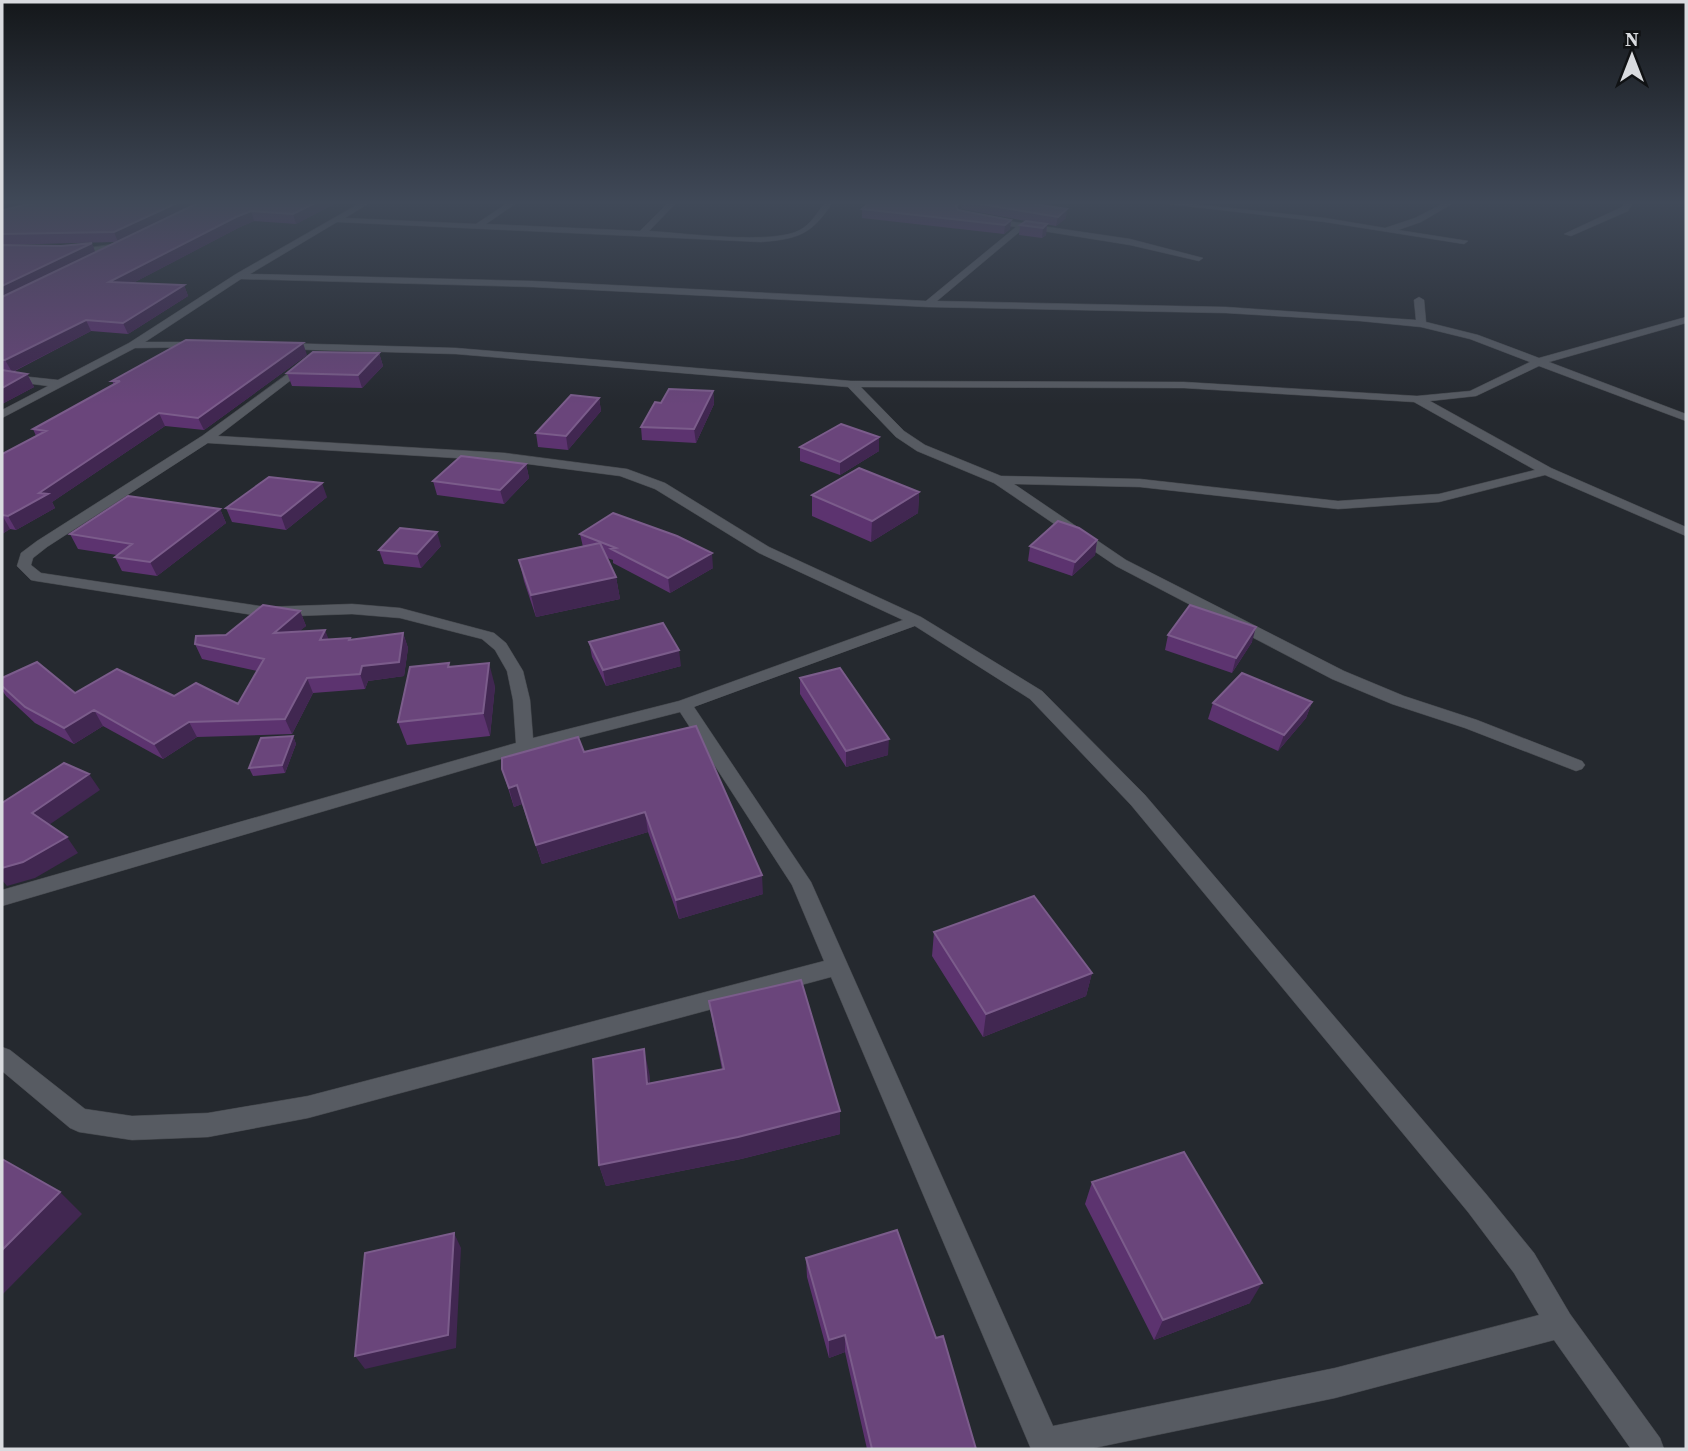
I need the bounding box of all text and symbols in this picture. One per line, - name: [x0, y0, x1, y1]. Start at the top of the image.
- north arrow: [1597, 21, 1667, 91]
- text: N: [1625, 26, 1639, 52]

